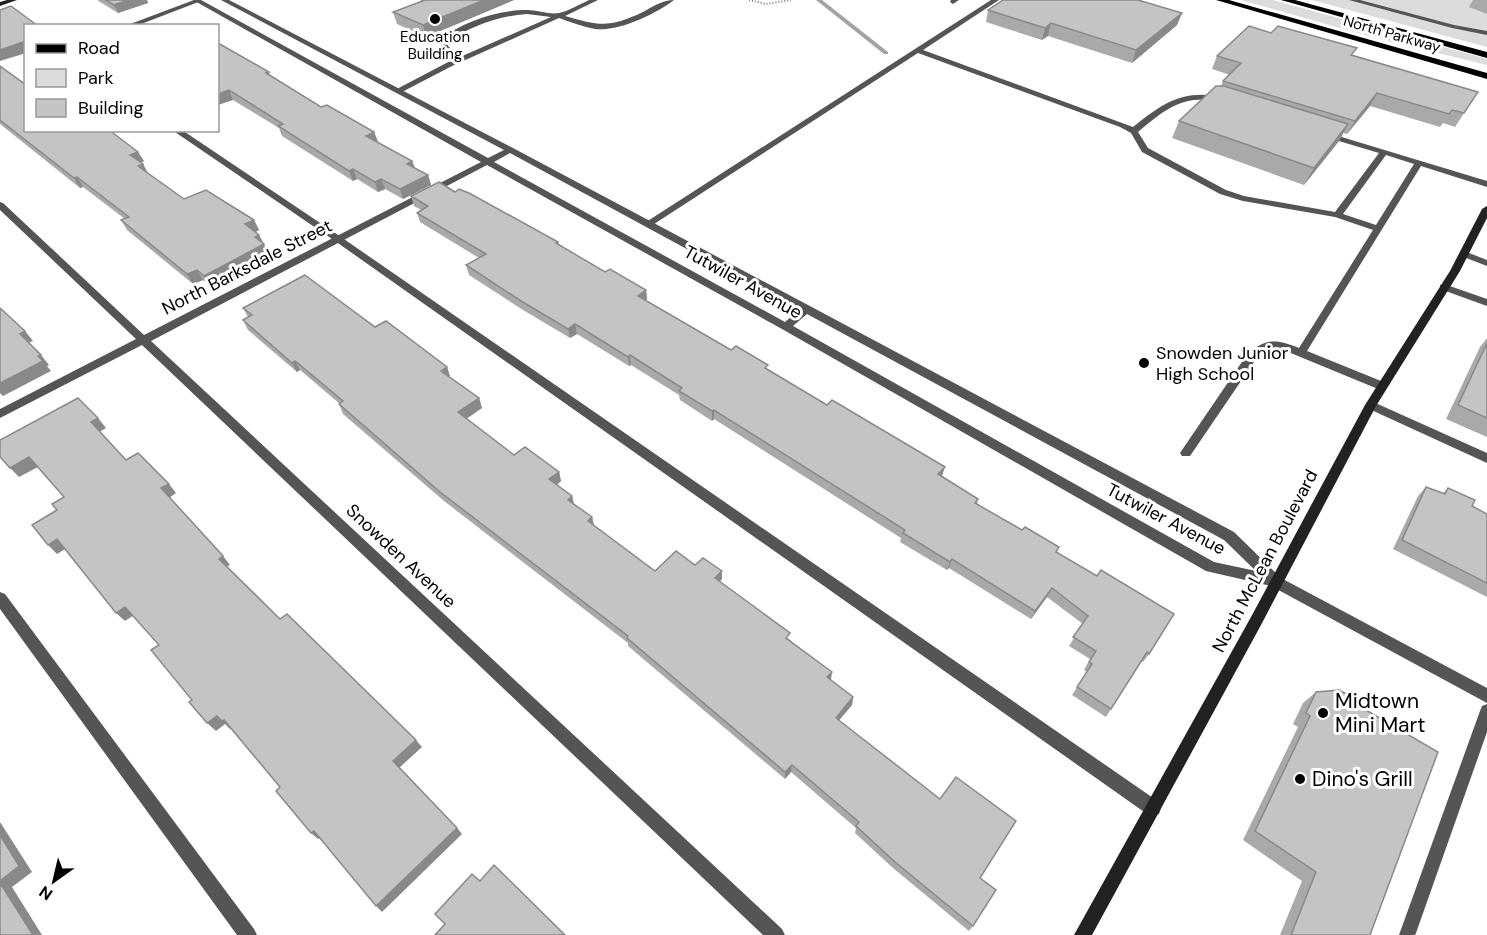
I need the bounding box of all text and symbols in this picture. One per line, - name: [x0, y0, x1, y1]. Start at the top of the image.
- street label: North Parkway: [1341, 11, 1444, 58]
- marker: Education Building: [428, 12, 442, 26]
- legend: [24, 24, 219, 132]
- place label: Education Building: [400, 27, 470, 64]
- text: Road: [78, 36, 120, 60]
- text: Park: [78, 66, 114, 90]
- text: Building: [78, 96, 143, 120]
- street label: North Barksdale Street: [158, 214, 336, 320]
- street label: Tutwiler Avenue: [680, 240, 806, 324]
- place label: Snowden Junior High School: [1156, 341, 1289, 386]
- marker: Snowden Junior High School: [1137, 356, 1151, 370]
- street label: North McLean Boulevard: [1207, 465, 1323, 657]
- street label: Tutwiler Avenue: [1102, 478, 1230, 560]
- street label: Snowden Avenue: [341, 499, 461, 613]
- place label: Midtown Mini Mart: [1335, 687, 1425, 739]
- marker: Midtown Mini Mart: [1316, 706, 1330, 720]
- place label: Dino's Grill: [1312, 765, 1413, 793]
- marker: Dino's Grill: [1293, 772, 1307, 786]
- north arrow: [24, 851, 84, 911]
- text: N: [35, 881, 57, 905]

